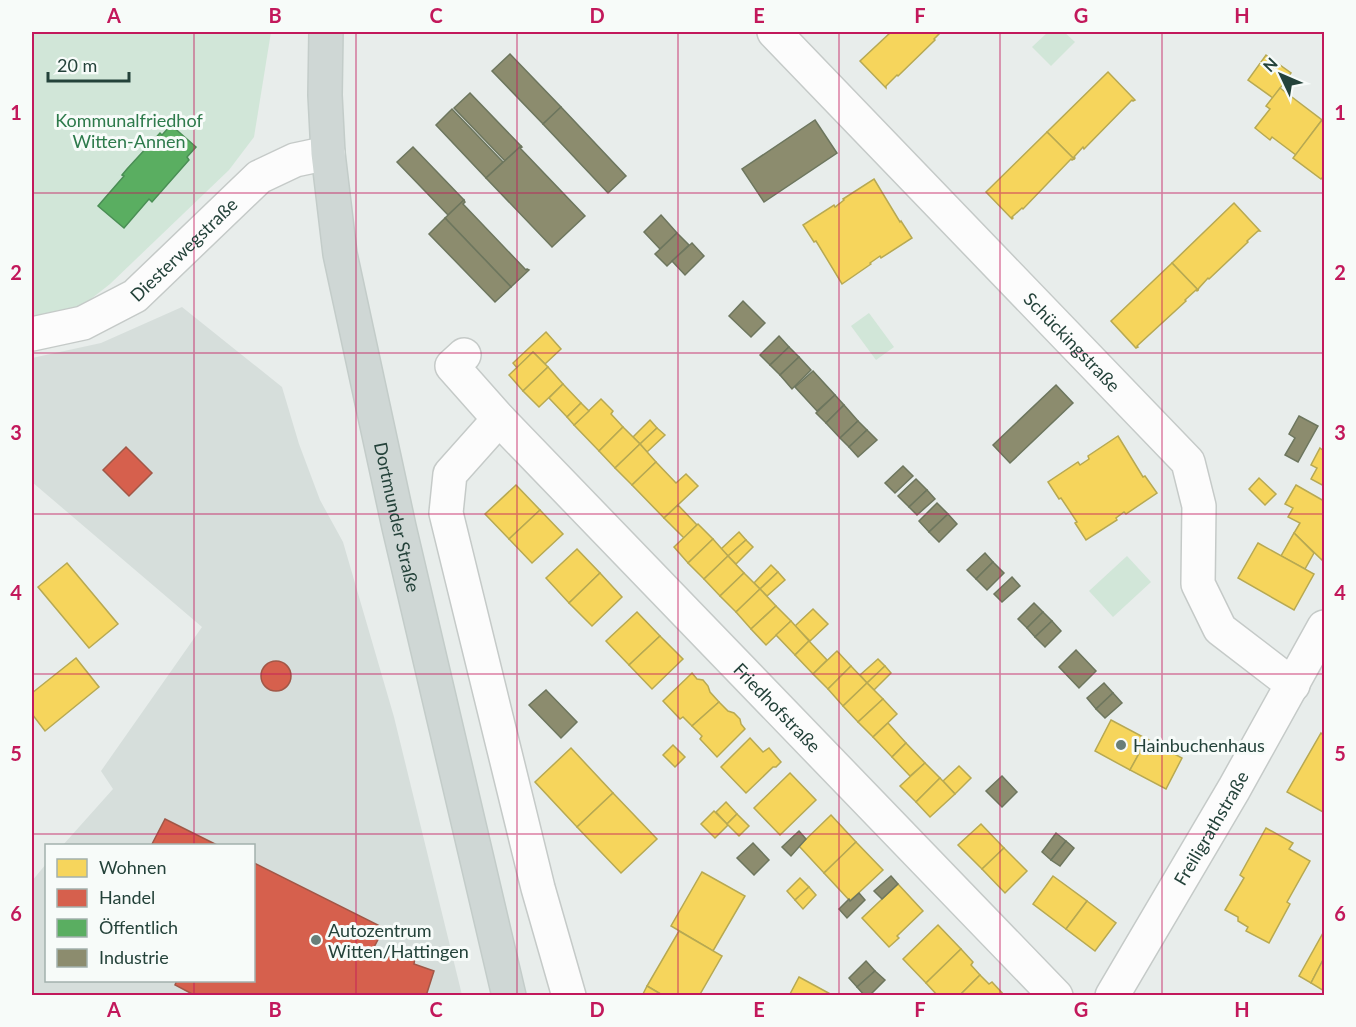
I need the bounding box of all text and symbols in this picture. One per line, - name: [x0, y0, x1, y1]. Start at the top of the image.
- text: A: [106, 3, 121, 27]
- text: B: [268, 3, 282, 27]
- text: C: [429, 3, 443, 27]
- text: D: [589, 3, 605, 27]
- text: E: [753, 3, 765, 27]
- text: F: [914, 3, 926, 27]
- text: G: [1074, 3, 1088, 27]
- text: H: [1234, 3, 1250, 27]
- scale bar: [48, 45, 129, 83]
- north arrow: [1251, 45, 1311, 105]
- text: N: [1259, 53, 1281, 75]
- text: 20 m: [57, 54, 97, 76]
- text: 1: [10, 100, 22, 124]
- text: 1: [1334, 100, 1346, 124]
- park label: Kommunalfriedhof Witten-Annen: [55, 109, 203, 152]
- street label: Diesterwegstraße: [125, 193, 242, 306]
- text: 2: [10, 260, 22, 284]
- text: 2: [1334, 260, 1346, 284]
- street label: Schückingstraße: [1019, 287, 1125, 396]
- text: 3: [10, 420, 22, 444]
- text: 3: [1334, 420, 1346, 444]
- street label: Dortmunder Straße: [370, 440, 425, 594]
- text: 4: [10, 580, 22, 604]
- text: 4: [1334, 580, 1346, 604]
- street label: Friedhofstraße: [729, 658, 826, 757]
- place label: Hainbuchenhaus: [1133, 734, 1265, 756]
- marker: Hainbuchenhaus: [1114, 738, 1128, 752]
- text: 5: [10, 741, 22, 765]
- text: 5: [1334, 741, 1346, 765]
- street label: Freiligrathstraße: [1169, 767, 1253, 889]
- legend: [45, 844, 255, 982]
- text: Wohnen: [99, 856, 166, 878]
- text: Handel: [99, 886, 155, 908]
- text: 6: [10, 901, 22, 925]
- text: 6: [1334, 901, 1346, 925]
- text: Öffentlich: [99, 916, 178, 938]
- place label: Autozentrum Witten/Hattingen: [328, 919, 469, 962]
- marker: Autozentrum Witten/Hattingen: [309, 933, 323, 947]
- text: Industrie: [99, 946, 169, 968]
- text: A: [106, 997, 121, 1021]
- text: B: [268, 997, 282, 1021]
- text: C: [429, 997, 443, 1021]
- text: D: [589, 997, 605, 1021]
- text: E: [753, 997, 765, 1021]
- text: F: [914, 997, 926, 1021]
- text: G: [1074, 997, 1088, 1021]
- text: H: [1234, 997, 1250, 1021]

